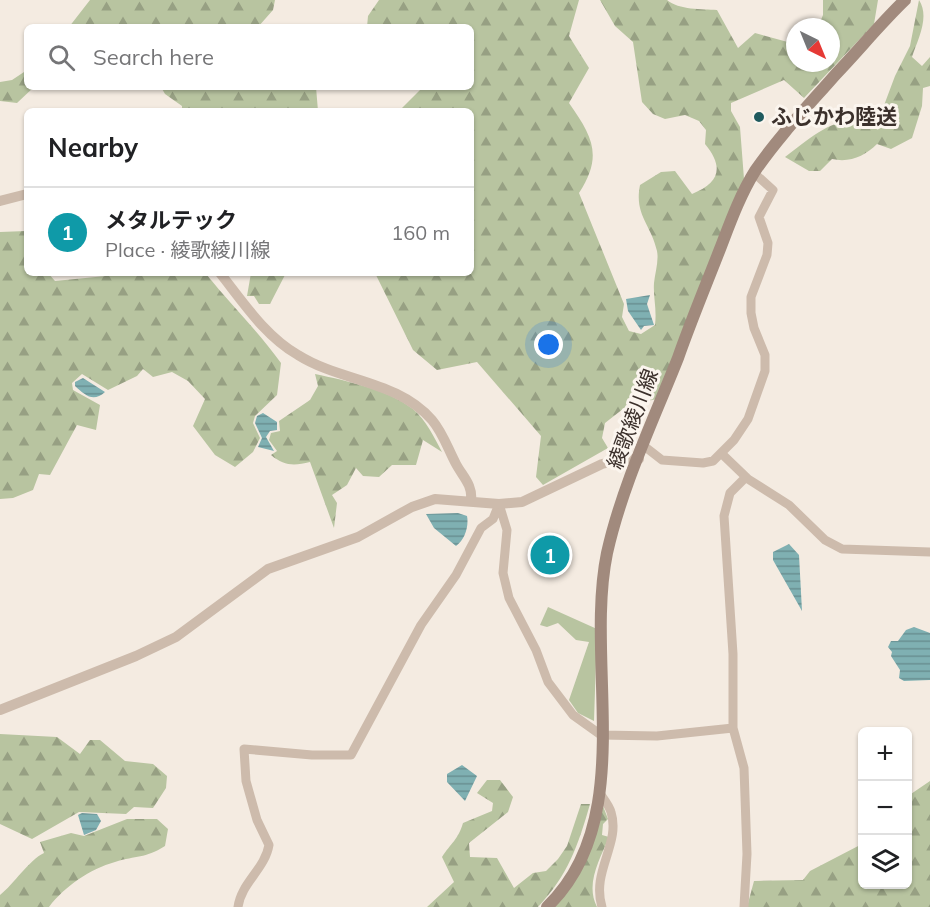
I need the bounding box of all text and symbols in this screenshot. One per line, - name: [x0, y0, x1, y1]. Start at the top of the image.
- north arrow: [786, 18, 840, 72]
- search box: [24, 24, 474, 90]
- icon: search: [45, 41, 78, 74]
- text: Search here: [93, 43, 214, 71]
- place label: ふじかわ陸送: [771, 103, 897, 129]
- marker: ふじかわ陸送: [752, 110, 766, 124]
- text: Nearby: [48, 131, 138, 164]
- text: メタルテック: [105, 206, 237, 234]
- text: 1: [62, 220, 74, 245]
- text: 160 m: [391, 220, 450, 245]
- text: Place · 綾歌綾川線: [105, 237, 270, 262]
- your location: [534, 330, 563, 359]
- street label: 綾歌綾川線: [601, 365, 663, 472]
- pin: 1: [530, 532, 570, 578]
- map controls: [858, 727, 912, 889]
- button: +: [858, 727, 912, 781]
- button: −: [858, 781, 912, 835]
- button: layers: [858, 835, 912, 889]

